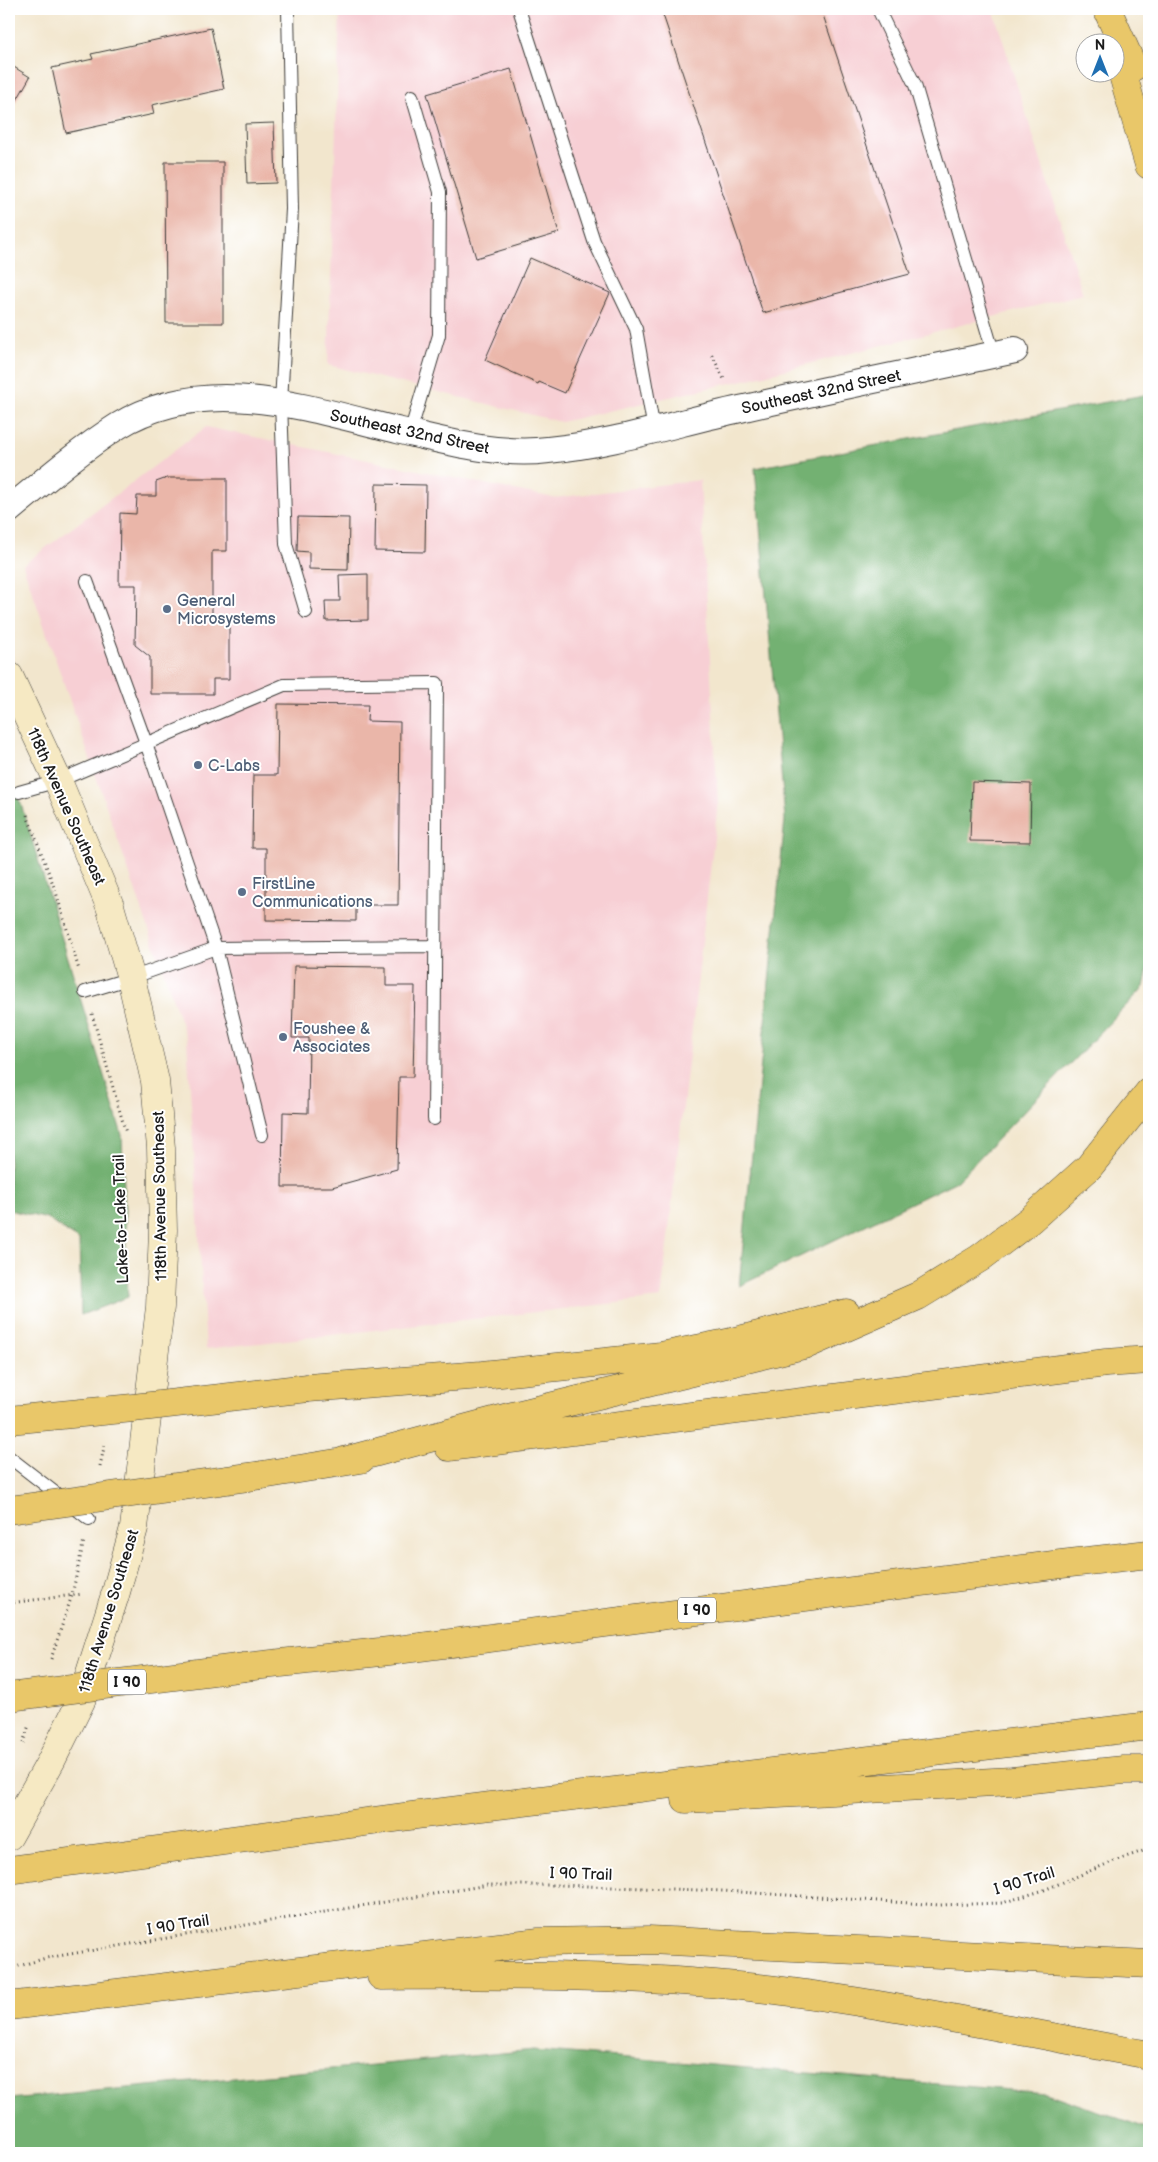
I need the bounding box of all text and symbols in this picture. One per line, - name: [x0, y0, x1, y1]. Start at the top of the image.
- north arrow: [1076, 32, 1126, 82]
- text: N: [1095, 37, 1105, 54]
- street label: Southeast 32nd Street: [740, 366, 903, 419]
- street label: Southeast 32nd Street: [328, 406, 491, 459]
- place label: General Microsystems: [177, 592, 276, 629]
- marker: General Microsystems: [161, 603, 173, 615]
- street label: 118th Avenue Southeast: [22, 725, 109, 888]
- place label: C-Labs: [208, 757, 260, 776]
- marker: C-Labs: [192, 759, 204, 771]
- place label: FirstLine Communications: [252, 875, 373, 912]
- marker: FirstLine Communications: [236, 886, 248, 898]
- place label: Foushee & Associates: [293, 1020, 371, 1057]
- marker: Foushee & Associates: [277, 1031, 289, 1043]
- street label: 118th Avenue Southeast: [150, 1111, 171, 1281]
- street label: Lake-to-Lake Trail: [110, 1154, 133, 1284]
- street label: 118th Avenue Southeast: [75, 1527, 143, 1696]
- road number: I 90: [678, 1598, 716, 1622]
- road number: I 90: [108, 1670, 146, 1694]
- street label: I 90 Trail: [992, 1863, 1057, 1900]
- street label: I 90 Trail: [549, 1864, 612, 1885]
- street label: I 90 Trail: [146, 1911, 211, 1940]

